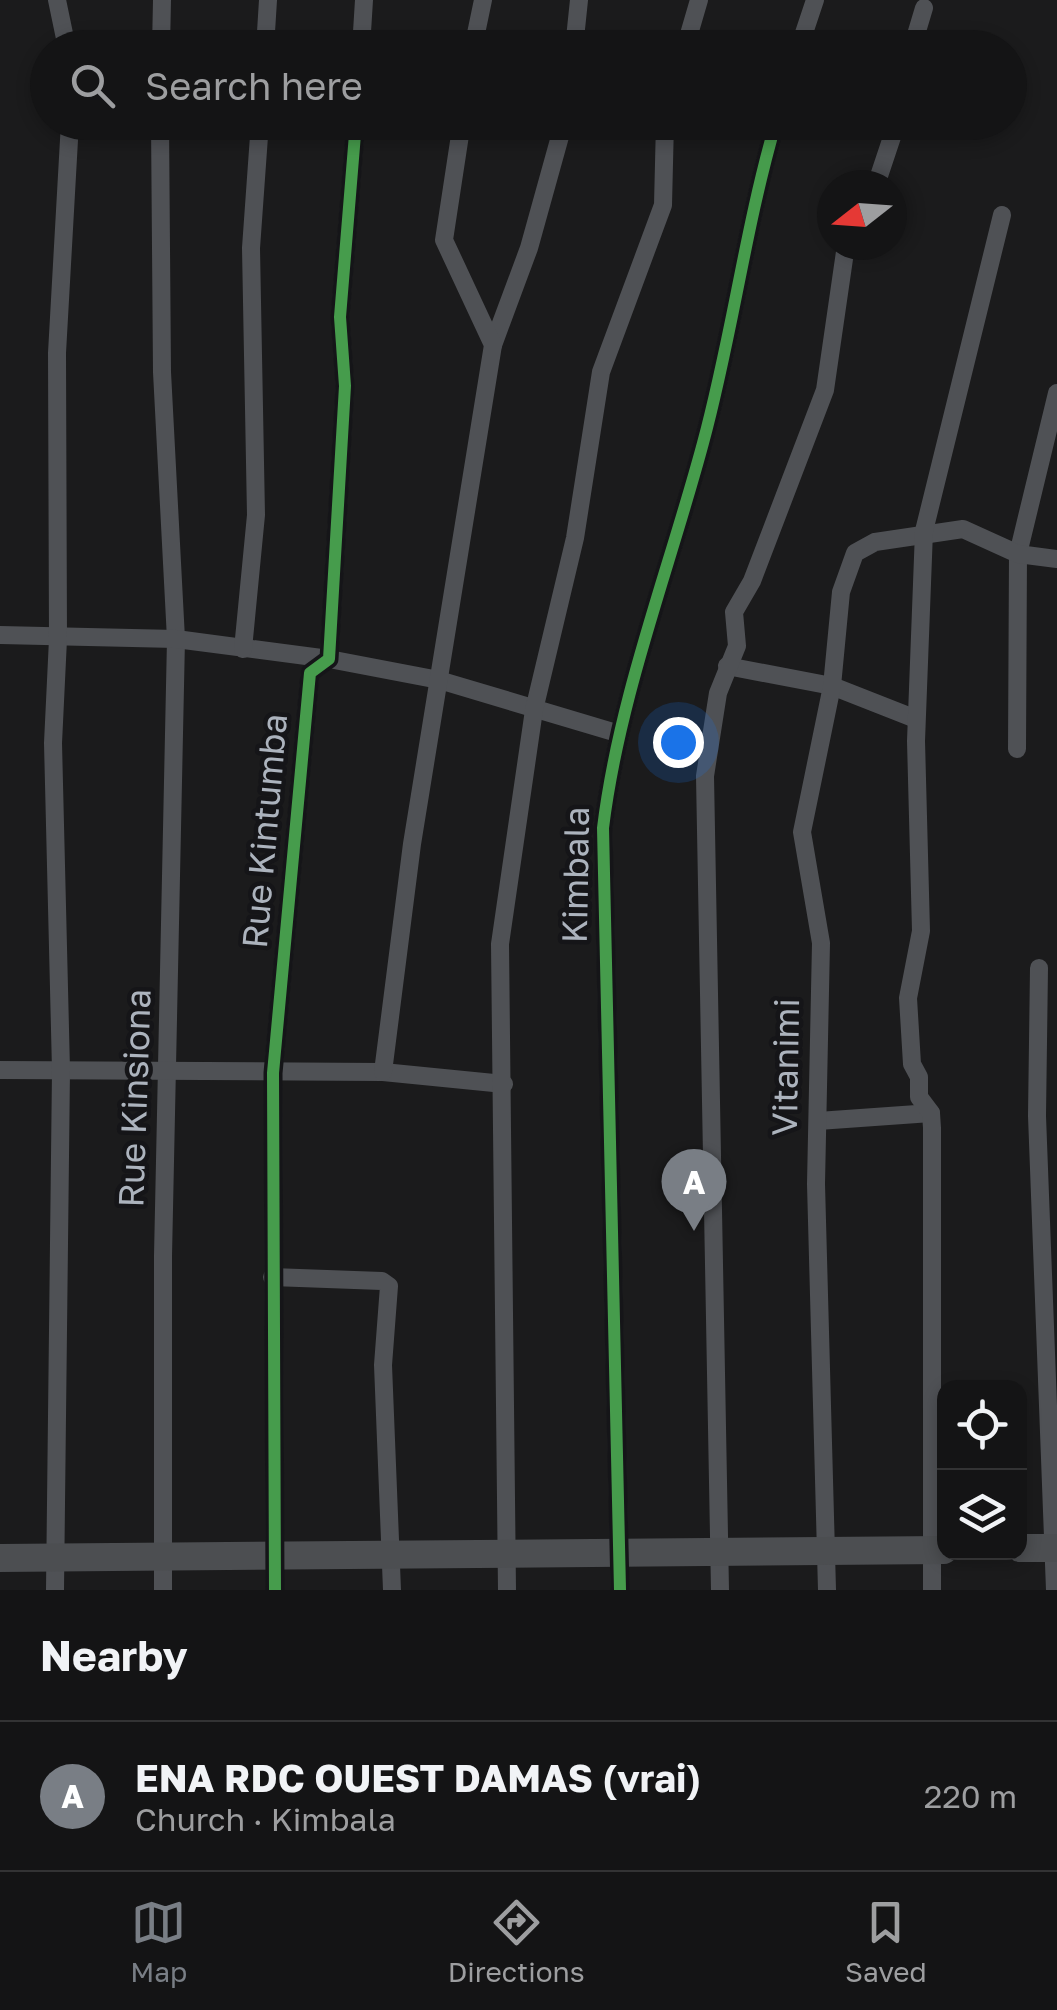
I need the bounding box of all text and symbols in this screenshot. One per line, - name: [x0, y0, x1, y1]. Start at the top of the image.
- search box: [30, 30, 1027, 140]
- icon: search: [65, 58, 120, 113]
- text: Search here: [145, 63, 363, 108]
- north arrow: [817, 170, 907, 260]
- street label: Rue Kintumba: [233, 712, 295, 950]
- your location: [653, 717, 704, 768]
- street label: Kimbala: [553, 806, 597, 944]
- street label: Rue Kinsiona: [109, 988, 159, 1208]
- street label: Vitanimi: [763, 998, 807, 1136]
- pin: A: [662, 1148, 726, 1231]
- map controls: [937, 1380, 1027, 1560]
- button: locate: [937, 1380, 1027, 1470]
- button: layers: [937, 1470, 1027, 1560]
- text: Nearby: [40, 1630, 188, 1680]
- text: ENA RDC OUEST DAMAS (vrai): [135, 1755, 701, 1800]
- text: A: [61, 1777, 84, 1815]
- text: 220 m: [924, 1777, 1017, 1815]
- text: Church · Kimbala: [135, 1800, 396, 1838]
- tab: Map: [130, 1895, 187, 1988]
- tab: Directions: [448, 1895, 585, 1988]
- tab: Saved: [845, 1895, 927, 1988]

